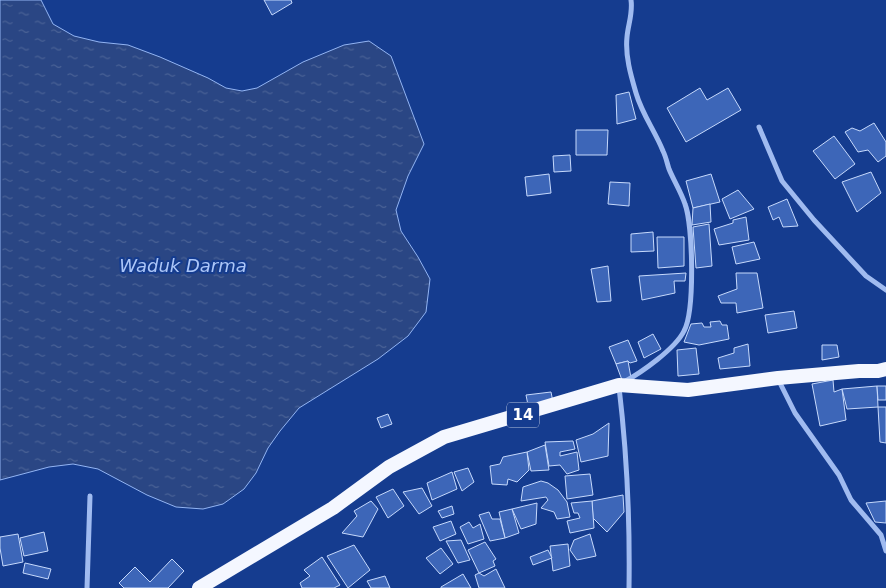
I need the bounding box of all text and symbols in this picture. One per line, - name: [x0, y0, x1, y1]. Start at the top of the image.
- water label: Waduk Darma: [119, 255, 247, 276]
- road number: 14: [507, 402, 539, 428]

